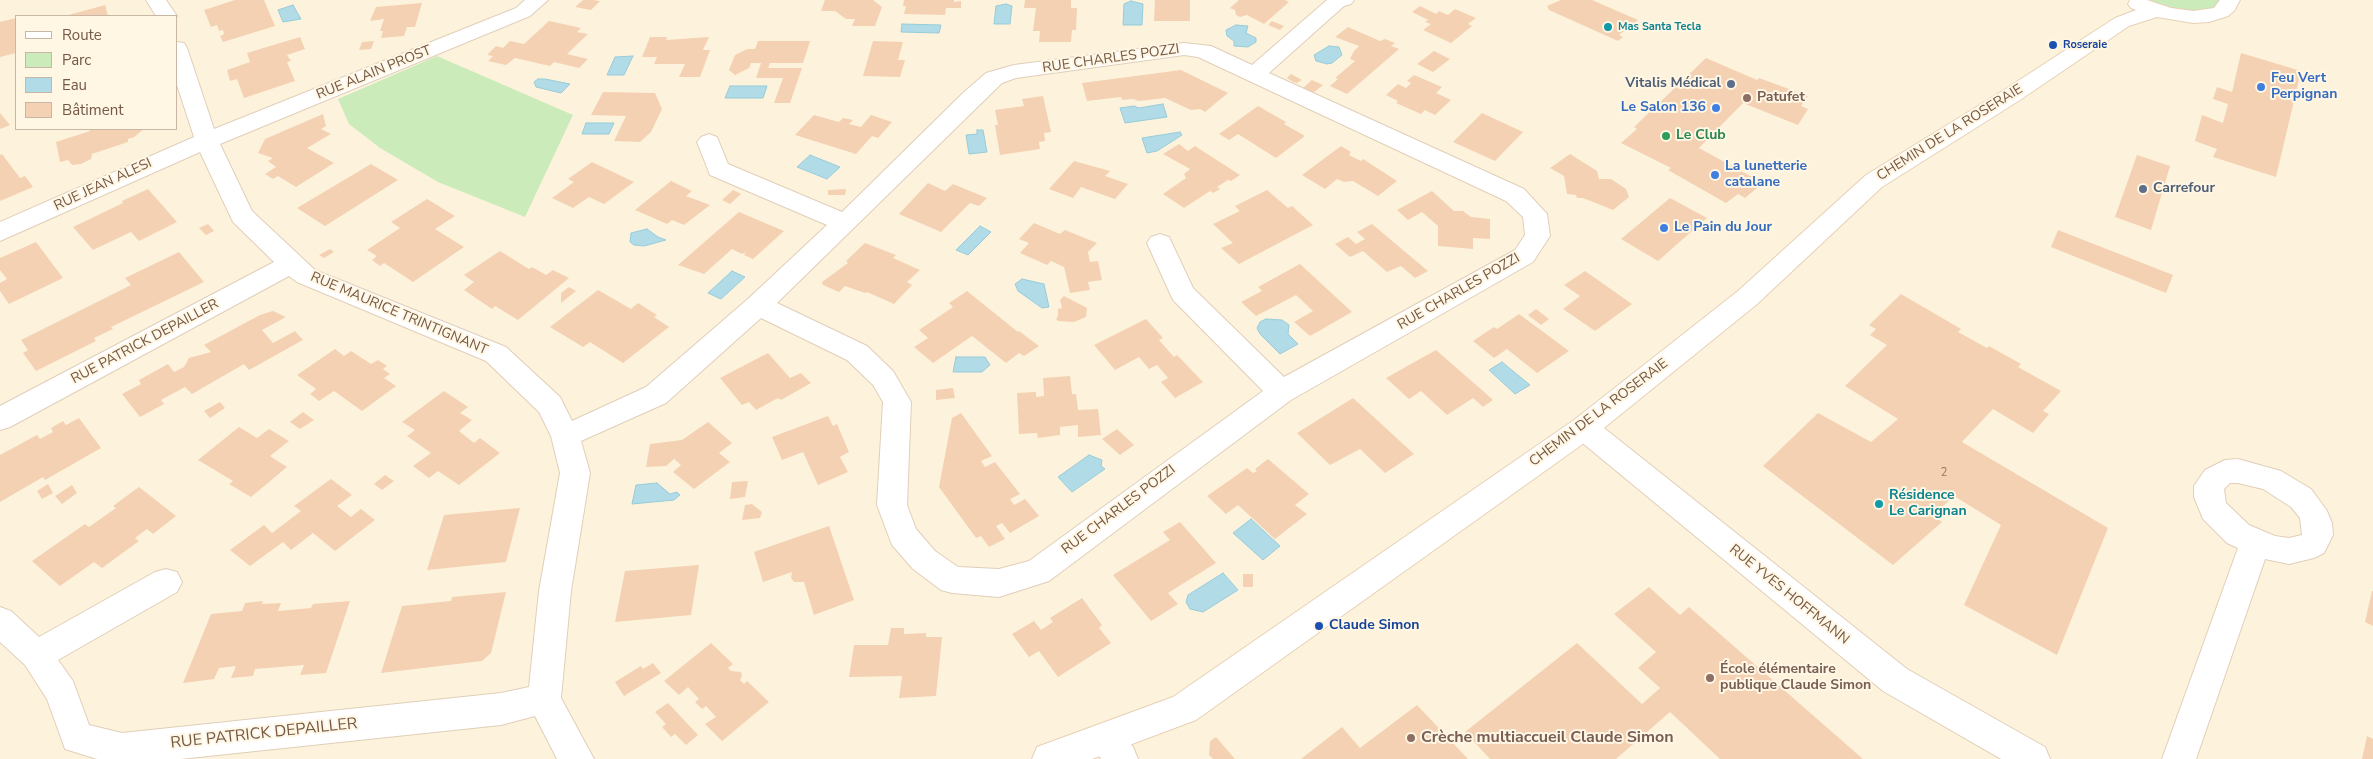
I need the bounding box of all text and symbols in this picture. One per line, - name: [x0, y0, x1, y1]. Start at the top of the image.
- legend: [15, 15, 178, 130]
- place label: Mas Santa Tecla: [1618, 20, 1701, 34]
- marker: Mas Santa Tecla: [1602, 21, 1614, 33]
- text: Route: [62, 25, 102, 45]
- place label: Roseraie: [2063, 38, 2107, 52]
- marker: Roseraie: [2047, 39, 2059, 51]
- street label: RUE CHARLES POZZI: [1041, 41, 1181, 77]
- street label: RUE ALAIN PROST: [314, 42, 434, 104]
- text: Parc: [62, 50, 91, 70]
- place label: Feu Vert Perpignan: [2271, 71, 2337, 104]
- text: Eau: [62, 75, 87, 95]
- place label: Vitalis Médical: [1625, 76, 1721, 92]
- marker: Vitalis Médical: [1725, 78, 1737, 90]
- street label: CHEMIN DE LA ROSERAIE: [1874, 81, 2026, 185]
- marker: Feu Vert Perpignan: [2255, 81, 2267, 93]
- place label: Patufet: [1757, 90, 1805, 106]
- marker: Patufet: [1741, 92, 1753, 104]
- text: Bâtiment: [62, 100, 123, 120]
- place label: Le Salon 136: [1621, 100, 1706, 116]
- marker: Le Salon 136: [1710, 102, 1722, 114]
- place label: Le Club: [1676, 128, 1726, 144]
- marker: Le Club: [1660, 130, 1672, 142]
- street label: RUE JEAN ALESI: [51, 155, 155, 215]
- place label: La lunetterie catalane: [1725, 159, 1807, 192]
- marker: La lunetterie catalane: [1709, 169, 1721, 181]
- place label: Carrefour: [2153, 181, 2215, 197]
- marker: Carrefour: [2137, 183, 2149, 195]
- place label: Le Pain du Jour: [1674, 220, 1772, 236]
- marker: Le Pain du Jour: [1658, 222, 1670, 234]
- street label: RUE CHARLES POZZI: [1395, 250, 1523, 334]
- street label: RUE MAURICE TRINTIGNANT: [308, 269, 490, 359]
- street label: RUE PATRICK DEPAILLER: [68, 296, 222, 388]
- street label: CHEMIN DE LA ROSERAIE: [1526, 355, 1672, 471]
- street label: RUE CHARLES POZZI: [1059, 462, 1179, 558]
- house number: 2: [1941, 466, 1947, 480]
- place label: Résidence Le Carignan: [1889, 488, 1967, 520]
- marker: Résidence Le Carignan: [1873, 498, 1885, 510]
- street label: RUE YVES HOFFMANN: [1726, 542, 1852, 648]
- place label: Claude Simon: [1329, 618, 1419, 634]
- marker: Claude Simon: [1313, 620, 1325, 632]
- place label: École élémentaire publique Claude Simon: [1720, 662, 1871, 694]
- marker: École élémentaire publique Claude Simon: [1704, 672, 1716, 684]
- street label: RUE PATRICK DEPAILLER: [170, 715, 358, 753]
- place label: Crèche multiaccueil Claude Simon: [1421, 728, 1673, 748]
- marker: Crèche multiaccueil Claude Simon: [1405, 732, 1417, 744]

